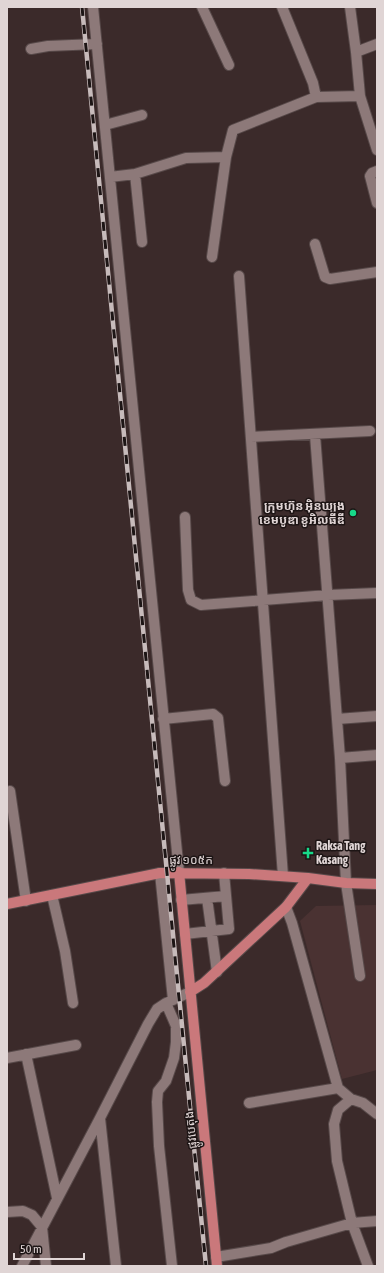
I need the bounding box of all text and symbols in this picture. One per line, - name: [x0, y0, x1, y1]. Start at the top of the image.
- place label: ក្រុមហ៊ុន អ៊ិនឃ្យុង ខេមបូឌា ខូអិលធីឌី: [259, 499, 345, 527]
- marker: ក្រុមហ៊ុន អ៊ិនឃ្យុង ខេមបូឌា ខូអិលធីឌី: [348, 508, 358, 518]
- place label: Raksa Tang Kasang: [316, 839, 366, 867]
- marker: Raksa Tang Kasang: [303, 848, 313, 858]
- street label: ផ្លូវ ១០៥ក: [169, 853, 213, 871]
- street label: ផ្លូវបេតុង: [182, 1110, 203, 1150]
- scale bar: [14, 1235, 84, 1261]
- text: 50 m: [20, 1242, 42, 1256]

